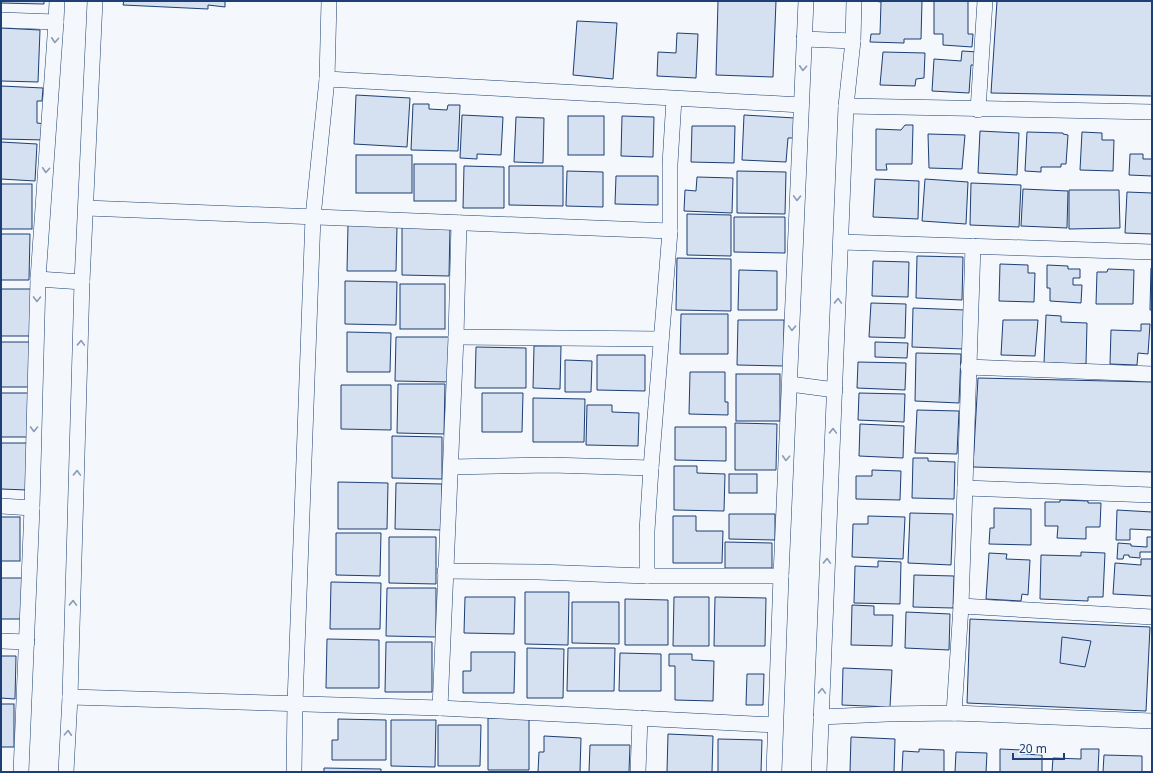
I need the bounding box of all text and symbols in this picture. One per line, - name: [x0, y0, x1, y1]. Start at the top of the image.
- one-way arrow: [51, 37, 60, 43]
- one-way arrow: [798, 65, 807, 71]
- one-way arrow: [41, 167, 50, 173]
- one-way arrow: [793, 195, 802, 201]
- one-way arrow: [33, 296, 42, 302]
- one-way arrow: [834, 298, 843, 304]
- one-way arrow: [788, 325, 796, 331]
- one-way arrow: [76, 340, 85, 346]
- one-way arrow: [30, 426, 38, 432]
- one-way arrow: [828, 428, 837, 434]
- one-way arrow: [782, 455, 791, 461]
- one-way arrow: [72, 470, 81, 476]
- one-way arrow: [823, 558, 832, 564]
- one-way arrow: [68, 600, 77, 606]
- one-way arrow: [817, 688, 826, 694]
- one-way arrow: [64, 730, 72, 736]
- scale bar: [1013, 735, 1064, 761]
- text: 20 m: [1019, 740, 1047, 757]

